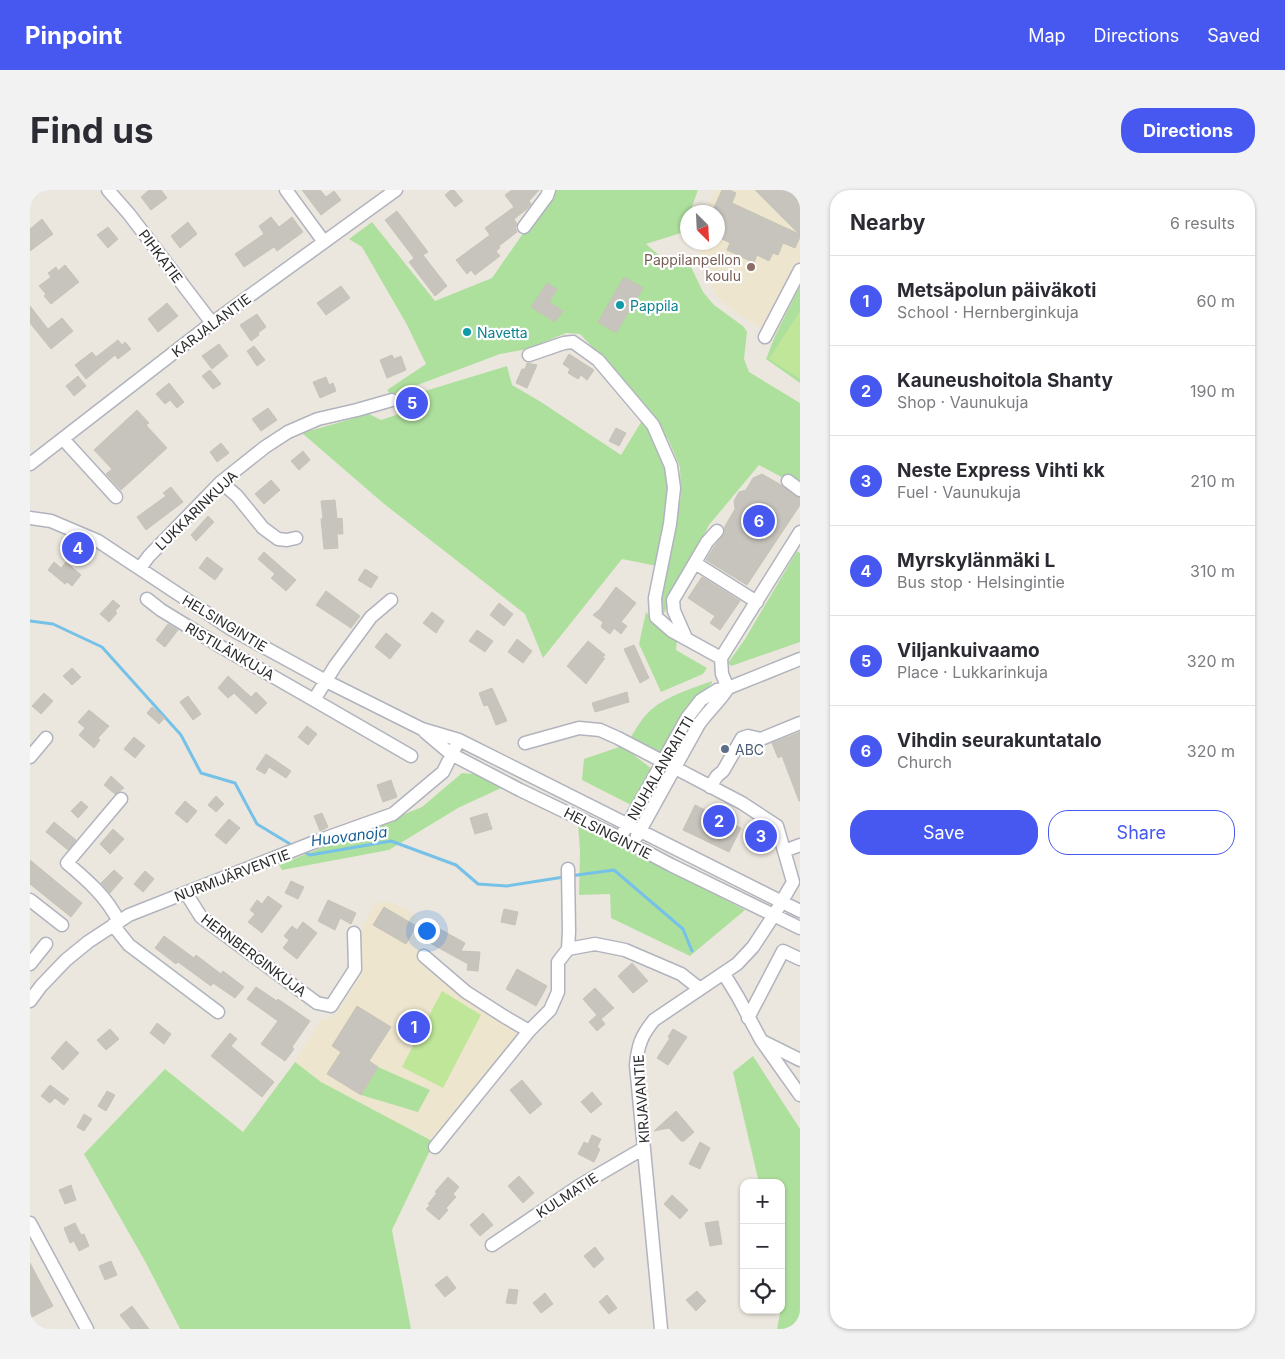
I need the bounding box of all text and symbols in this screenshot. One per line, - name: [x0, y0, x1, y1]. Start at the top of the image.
- text: Pinpoint: [25, 21, 122, 50]
- text: Map: [1028, 25, 1066, 46]
- text: Directions: [1094, 25, 1179, 46]
- text: Saved: [1207, 25, 1260, 46]
- button: Directions: [1121, 108, 1255, 153]
- text: Find us: [30, 109, 154, 151]
- north arrow: [680, 205, 725, 250]
- text: Nearby: [850, 210, 925, 235]
- text: 6 results: [1170, 213, 1235, 233]
- street label: PIHKATIE: [135, 226, 187, 286]
- place label: Pappilanpellon koulu: [644, 251, 741, 284]
- marker: Pappilanpellon koulu: [745, 261, 757, 273]
- text: Metsäpolun päiväkoti: [897, 279, 1096, 302]
- street label: KARJALANTIE: [168, 290, 254, 360]
- text: 1: [863, 291, 869, 311]
- text: 60 m: [1196, 291, 1235, 311]
- place label: Pappila: [630, 297, 679, 314]
- marker: Pappila: [614, 299, 626, 311]
- text: School · Hernberginkuja: [897, 302, 1079, 322]
- place label: Navetta: [477, 324, 528, 341]
- marker: Navetta: [461, 326, 473, 338]
- text: Kauneushoitola Shanty: [897, 369, 1113, 392]
- text: 2: [861, 381, 871, 401]
- text: 190 m: [1190, 381, 1235, 401]
- pin: 5: [396, 384, 428, 422]
- text: Shop · Vaunukuja: [897, 392, 1028, 412]
- text: Neste Express Vihti kk: [897, 459, 1105, 482]
- street label: LUKKARINKUJA: [151, 466, 241, 553]
- text: 3: [861, 471, 871, 491]
- text: 210 m: [1190, 471, 1235, 491]
- text: Fuel · Vaunukuja: [897, 482, 1021, 502]
- pin: 6: [743, 502, 775, 540]
- pin: 4: [62, 529, 94, 567]
- text: Myrskylänmäki L: [897, 549, 1055, 572]
- text: 4: [861, 561, 871, 581]
- text: 310 m: [1190, 561, 1235, 581]
- text: Bus stop · Helsingintie: [897, 572, 1065, 592]
- street label: HELSINGINTIE: [179, 591, 271, 655]
- street label: RISTILÄNKUJA: [183, 619, 278, 683]
- text: Viljankuivaamo: [897, 639, 1040, 662]
- text: 5: [861, 651, 871, 671]
- text: 320 m: [1187, 651, 1235, 671]
- text: Place · Lukkarinkuja: [897, 662, 1048, 682]
- street label: NIUHALANRAITTI: [623, 713, 697, 823]
- text: Vihdin seurakuntatalo: [897, 729, 1102, 752]
- place label: ABC: [735, 741, 764, 758]
- text: 6: [861, 741, 871, 761]
- text: 320 m: [1187, 741, 1235, 761]
- marker: ABC: [719, 743, 731, 755]
- text: Church: [897, 752, 952, 772]
- pin: 2: [703, 802, 735, 840]
- street label: HELSINGINTIE: [561, 804, 655, 862]
- button: Save: [850, 810, 1038, 855]
- button: Share: [1048, 810, 1235, 855]
- pin: 3: [745, 817, 777, 855]
- water label: Huovanoja: [310, 822, 388, 850]
- street label: NURMIJÄRVENTIE: [172, 845, 292, 905]
- street label: HERNBERGINKUJA: [198, 910, 310, 1000]
- your location: [414, 918, 440, 944]
- pin: 1: [398, 1008, 430, 1046]
- street label: KIRJAVANTIE: [629, 1054, 653, 1144]
- street label: KULMATIE: [533, 1169, 601, 1221]
- map controls: [740, 1179, 785, 1314]
- button: +: [740, 1179, 785, 1224]
- button: −: [740, 1224, 785, 1269]
- button: locate: [740, 1269, 785, 1314]

